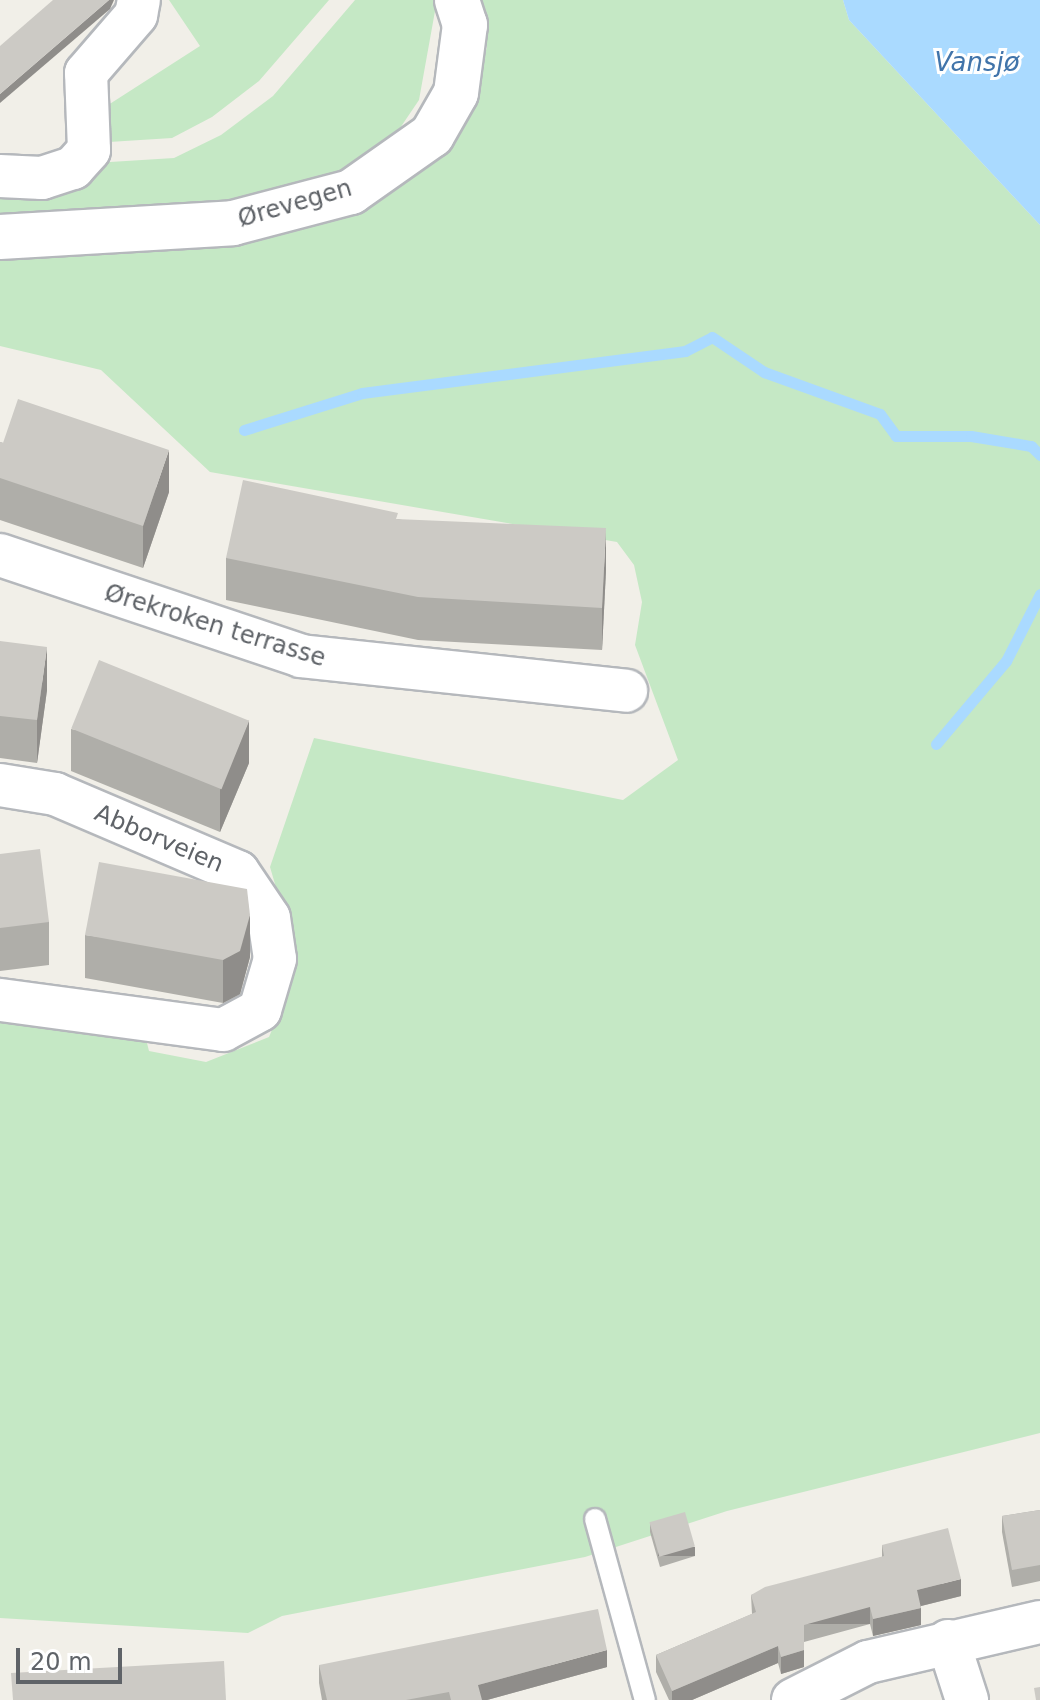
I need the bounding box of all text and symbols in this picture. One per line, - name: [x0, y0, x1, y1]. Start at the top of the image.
- water label: Vansjø: [934, 47, 1020, 79]
- street label: Ørevegen: [235, 174, 355, 234]
- street label: Ørekroken terrasse: [101, 579, 329, 673]
- street label: Abborveien: [90, 799, 228, 879]
- scale bar: [20, 1632, 126, 1682]
- text: 20 m: [30, 1648, 92, 1676]

